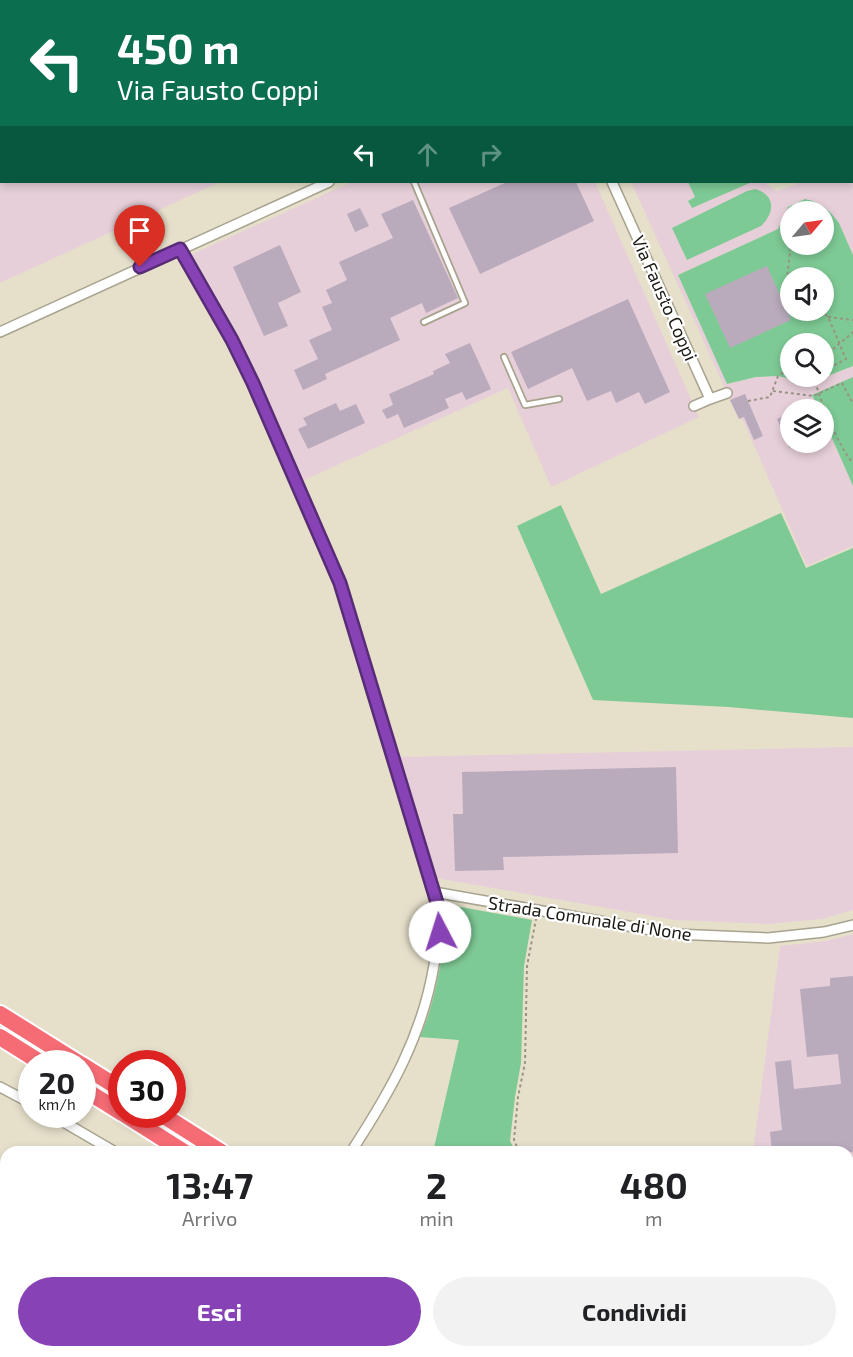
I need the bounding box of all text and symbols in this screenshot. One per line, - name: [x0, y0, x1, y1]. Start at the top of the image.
- text: 450 m: [117, 22, 240, 72]
- icon: left: [18, 24, 96, 102]
- text: Via Fausto Coppi: [117, 73, 319, 105]
- icon: left: [348, 138, 381, 171]
- icon: ahead: [411, 138, 444, 171]
- icon: right: [474, 138, 507, 171]
- north arrow: [780, 201, 834, 255]
- map controls: [780, 201, 834, 453]
- pin: [114, 205, 165, 267]
- icon: arrive: [123, 214, 156, 247]
- street label: Via Fausto Coppi: [628, 232, 702, 364]
- button: sound: [780, 267, 834, 321]
- button: search: [780, 333, 834, 387]
- button: layers: [780, 399, 834, 453]
- street label: Strada Comunale di None: [487, 891, 693, 945]
- position arrow: [408, 900, 472, 964]
- speed limit sign: 30: [108, 1050, 186, 1128]
- text: 20: [39, 1064, 75, 1100]
- text: km/h: [38, 1095, 76, 1113]
- text: 13:47: [166, 1163, 253, 1206]
- text: 2: [426, 1163, 447, 1206]
- text: 480: [620, 1163, 688, 1206]
- text: Arrivo: [182, 1206, 237, 1230]
- text: min: [419, 1206, 454, 1230]
- text: m: [645, 1206, 663, 1230]
- button: Esci: [18, 1277, 421, 1346]
- button: Condividi: [433, 1277, 836, 1346]

